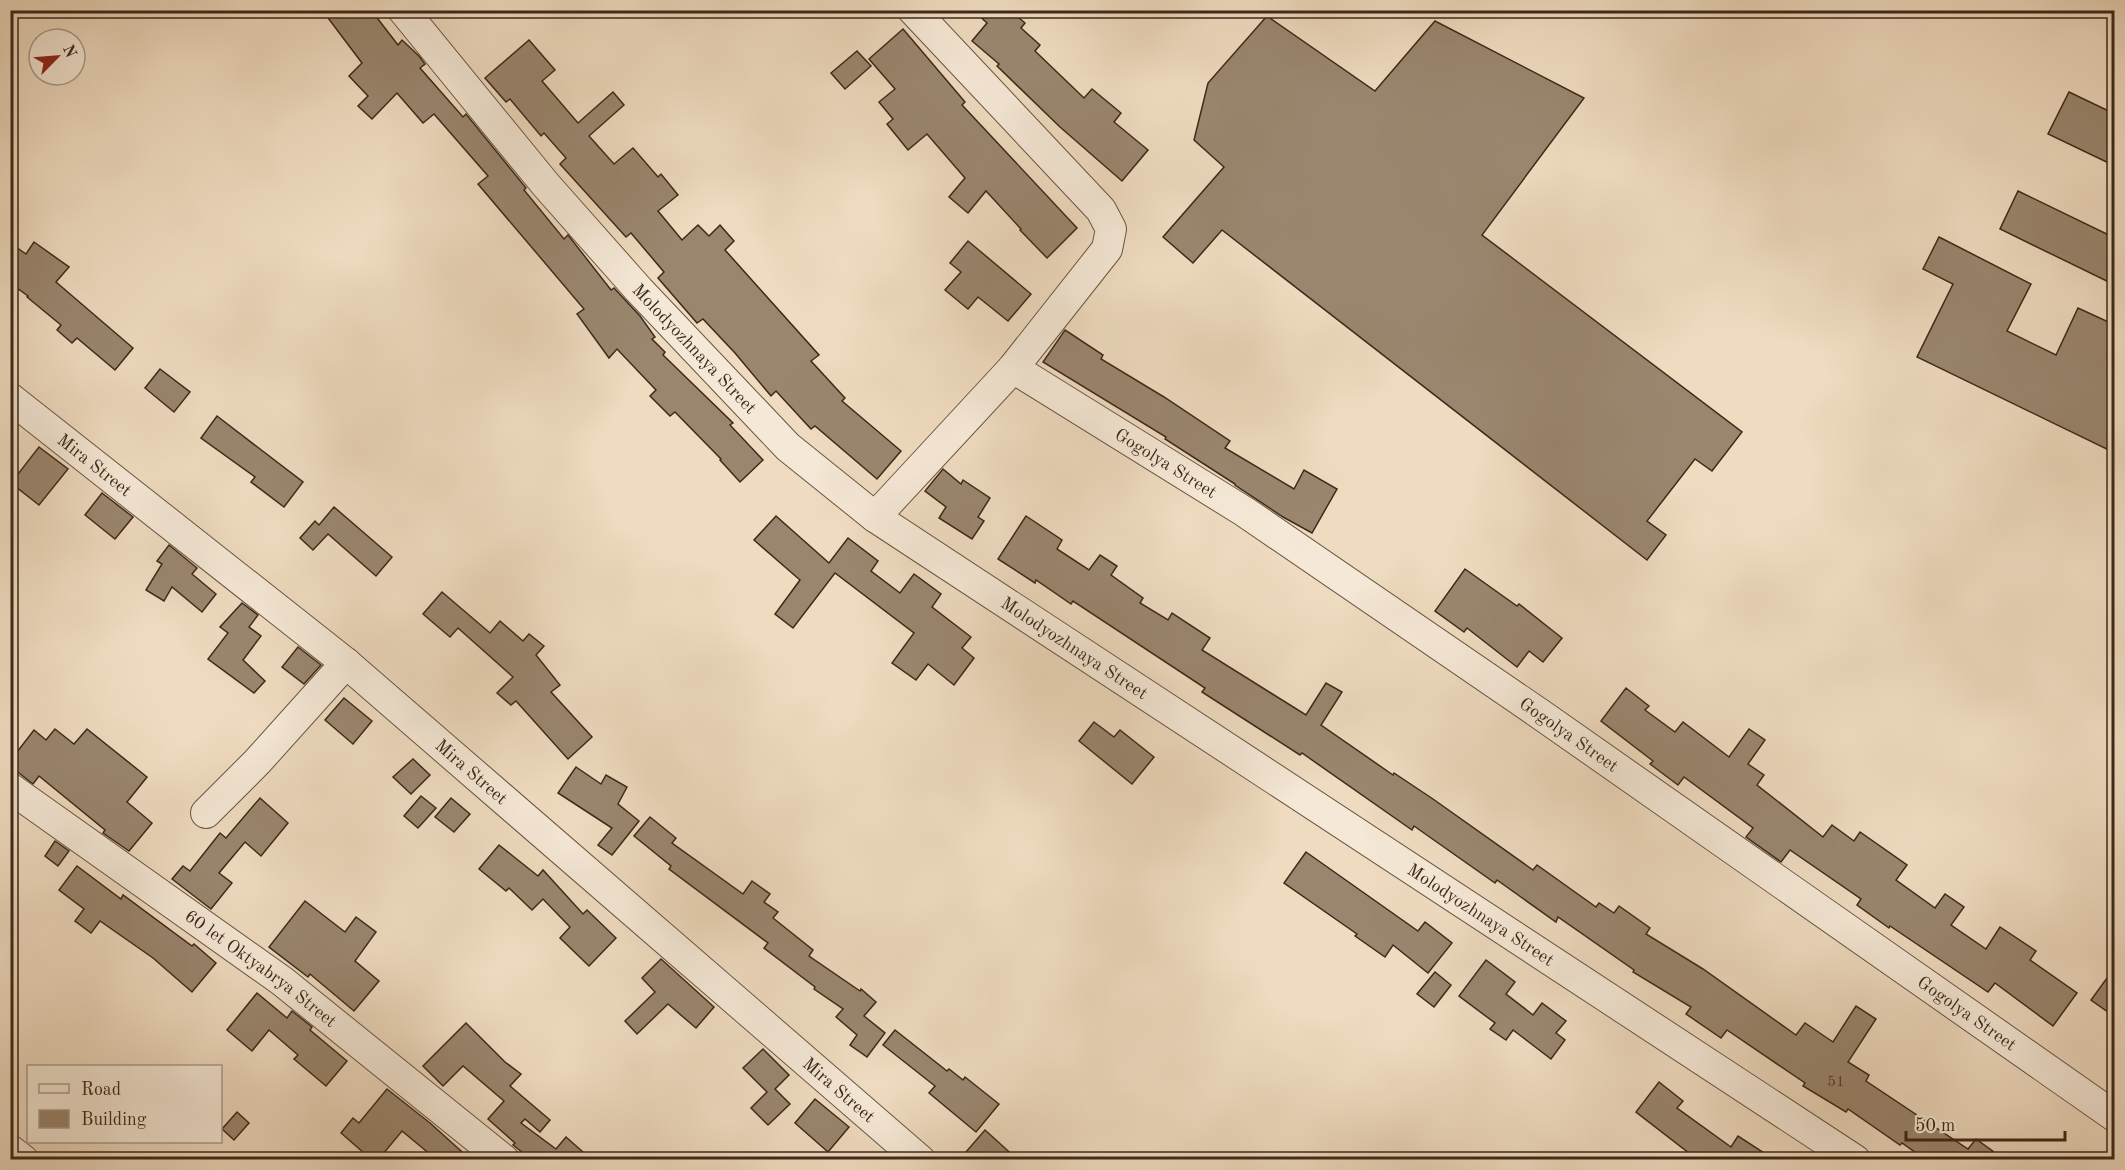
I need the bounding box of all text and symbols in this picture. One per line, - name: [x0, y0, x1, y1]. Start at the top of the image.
- north arrow: [27, 27, 87, 87]
- text: N: [59, 43, 79, 61]
- street label: Molodyozhnaya Street: [628, 281, 759, 418]
- street label: Gogolya Street: [1111, 426, 1219, 502]
- street label: Mira Street: [54, 431, 135, 500]
- street label: Molodyozhnaya Street: [997, 594, 1151, 703]
- street label: Gogolya Street: [1516, 695, 1621, 776]
- street label: Mira Street: [431, 737, 510, 808]
- street label: Molodyozhnaya Street: [1404, 861, 1557, 970]
- street label: 60 let Oktyabrya Street: [181, 907, 340, 1031]
- street label: Gogolya Street: [1914, 973, 2019, 1055]
- street label: Mira Street: [799, 1055, 878, 1127]
- legend: [27, 1065, 222, 1143]
- house number: 51: [1827, 1075, 1845, 1090]
- text: Road: [81, 1081, 121, 1099]
- scale bar: [1906, 1104, 2065, 1142]
- text: Building: [81, 1111, 147, 1129]
- text: 50 m: [1915, 1117, 1955, 1135]

